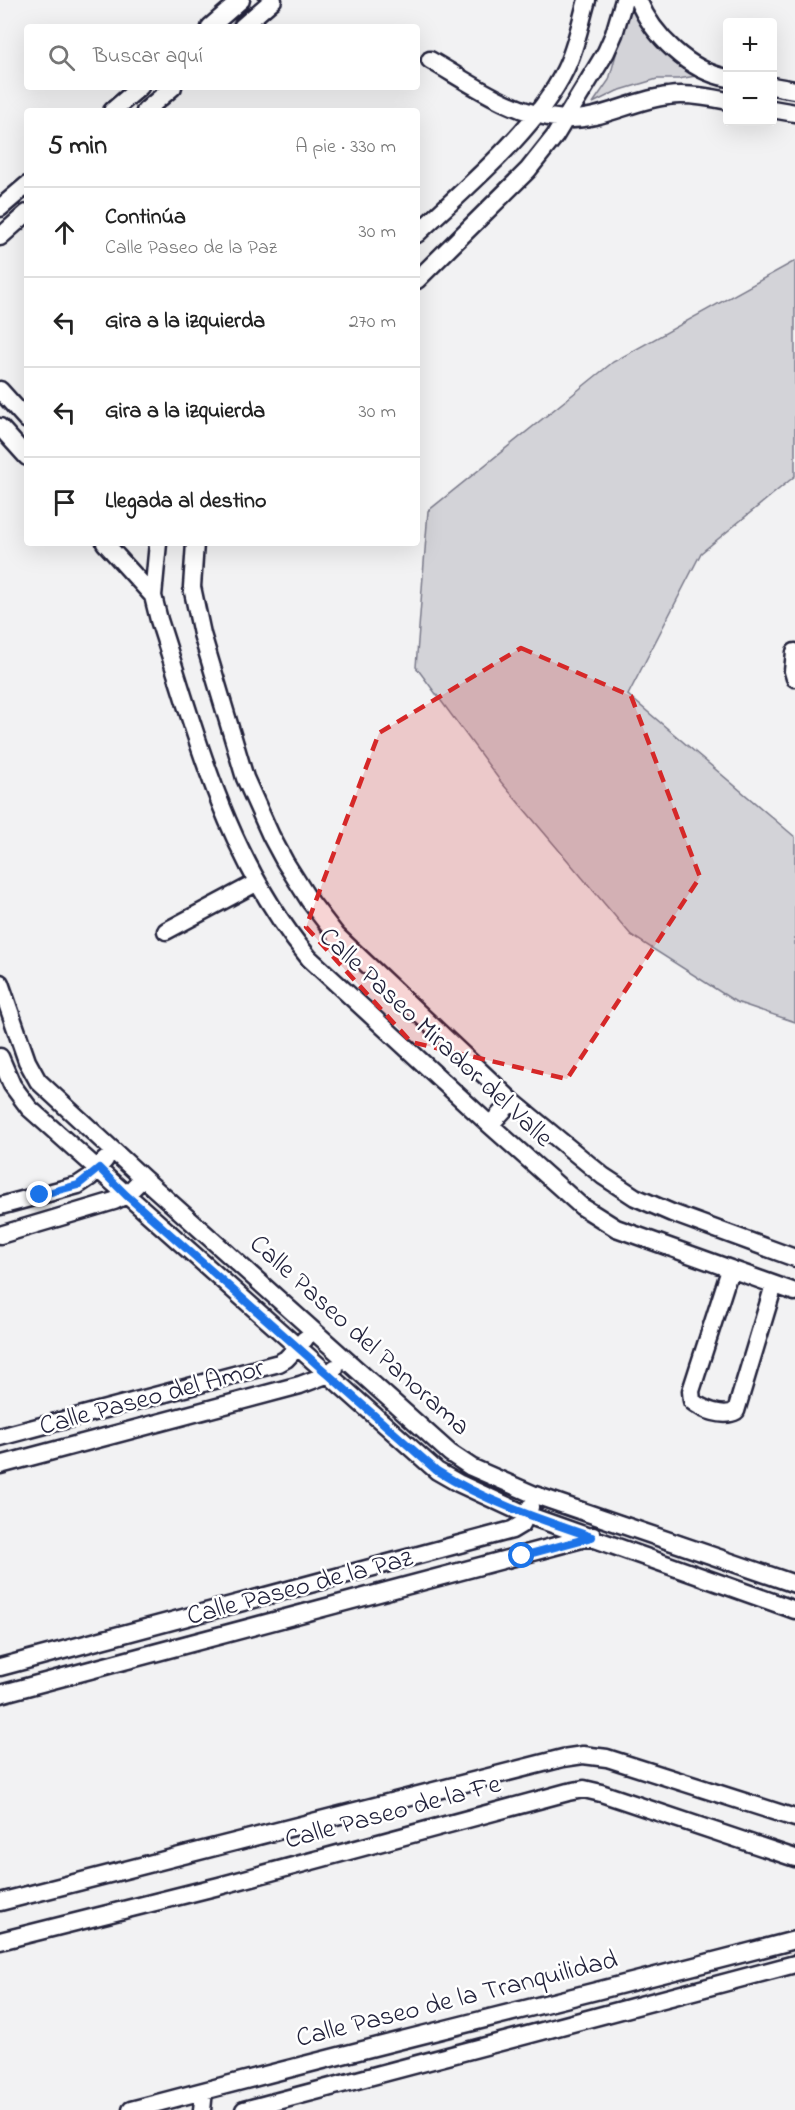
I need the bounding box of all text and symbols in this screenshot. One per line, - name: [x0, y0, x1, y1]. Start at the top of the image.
- map controls: [723, 18, 777, 126]
- button: +: [723, 18, 777, 72]
- search box: [24, 24, 420, 90]
- icon: search: [45, 41, 78, 74]
- text: Buscar aquí: [93, 41, 203, 73]
- button: −: [723, 72, 777, 126]
- text: 5 min: [48, 128, 107, 166]
- text: A pie · 330 m: [295, 133, 396, 162]
- text: Continúa: [105, 202, 186, 234]
- icon: ahead: [48, 216, 81, 249]
- text: 30 m: [359, 218, 396, 247]
- text: Calle Paseo de la Paz: [105, 234, 277, 263]
- icon: left: [48, 306, 81, 339]
- text: Gira a la izquierda: [105, 306, 265, 338]
- text: 270 m: [349, 308, 396, 337]
- icon: left: [48, 396, 81, 429]
- text: Gira a la izquierda: [105, 396, 265, 428]
- text: 30 m: [359, 398, 396, 427]
- icon: arrive: [48, 486, 81, 519]
- text: Llegada al destino: [105, 486, 266, 518]
- street label: Calle Paseo Mirador del Valle: [309, 919, 562, 1158]
- route end: [26, 1181, 52, 1207]
- street label: Calle Paseo del Panorama: [240, 1226, 478, 1446]
- street label: Calle Paseo del Amor: [35, 1349, 269, 1447]
- street label: Calle Paseo de la Paz: [183, 1539, 418, 1637]
- route start: [508, 1542, 534, 1568]
- street label: Calle Paseo de la Fe: [281, 1765, 506, 1861]
- street label: Calle Paseo de la Tranquilidad: [292, 1941, 622, 2059]

